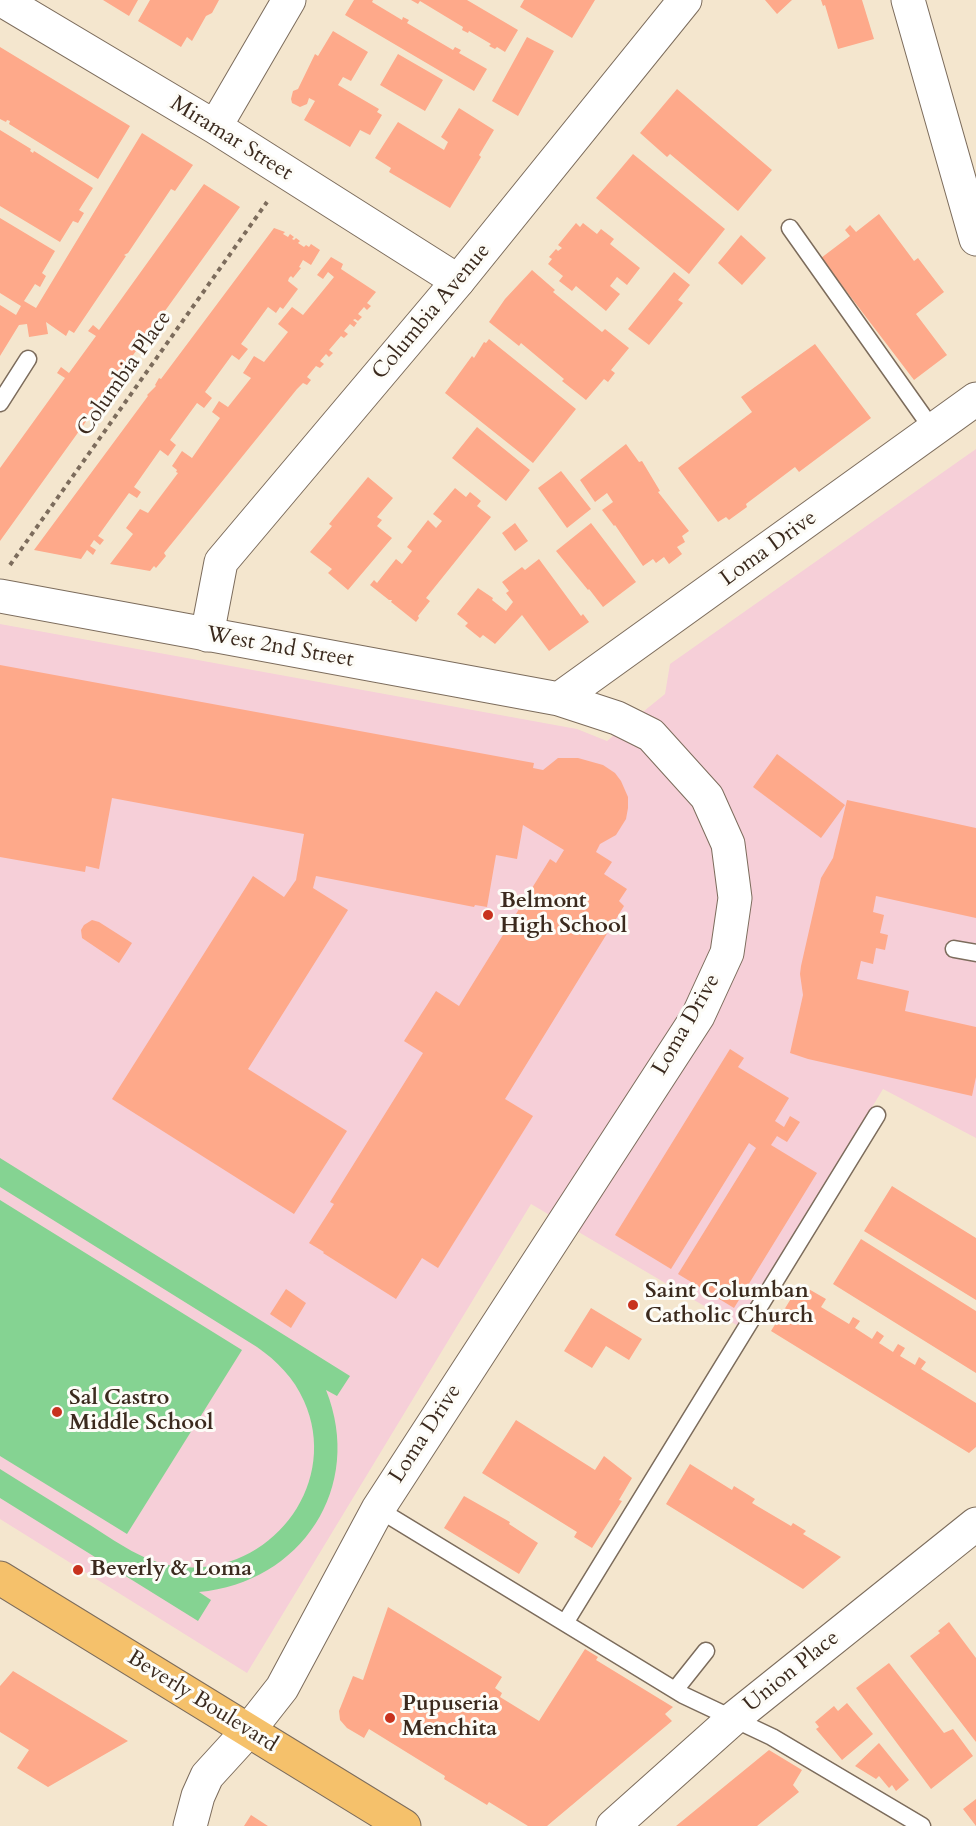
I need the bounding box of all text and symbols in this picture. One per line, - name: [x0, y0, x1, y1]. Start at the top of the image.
- street label: Miramar Street: [165, 91, 297, 187]
- street label: Columbia Avenue: [367, 239, 497, 385]
- street label: Columbia Place: [72, 306, 178, 442]
- street label: Loma Drive: [716, 505, 822, 593]
- street label: West 2nd Street: [204, 622, 356, 674]
- place label: Belmont High School: [500, 889, 627, 940]
- marker: Belmont High School: [481, 908, 495, 922]
- street label: Loma Drive: [647, 970, 727, 1080]
- place label: Saint Columban Catholic Church: [645, 1279, 814, 1330]
- marker: Saint Columban Catholic Church: [626, 1298, 640, 1312]
- street label: Loma Drive: [384, 1380, 468, 1488]
- place label: Sal Castro Middle School: [69, 1386, 213, 1438]
- marker: Sal Castro Middle School: [50, 1405, 64, 1419]
- place label: Beverly & Loma: [90, 1557, 252, 1583]
- marker: Beverly & Loma: [71, 1563, 85, 1577]
- street label: Union Place: [739, 1626, 845, 1718]
- street label: Beverly Boulevard: [122, 1645, 282, 1759]
- place label: Pupuseria Menchita: [402, 1692, 499, 1744]
- marker: Pupuseria Menchita: [383, 1711, 397, 1725]

